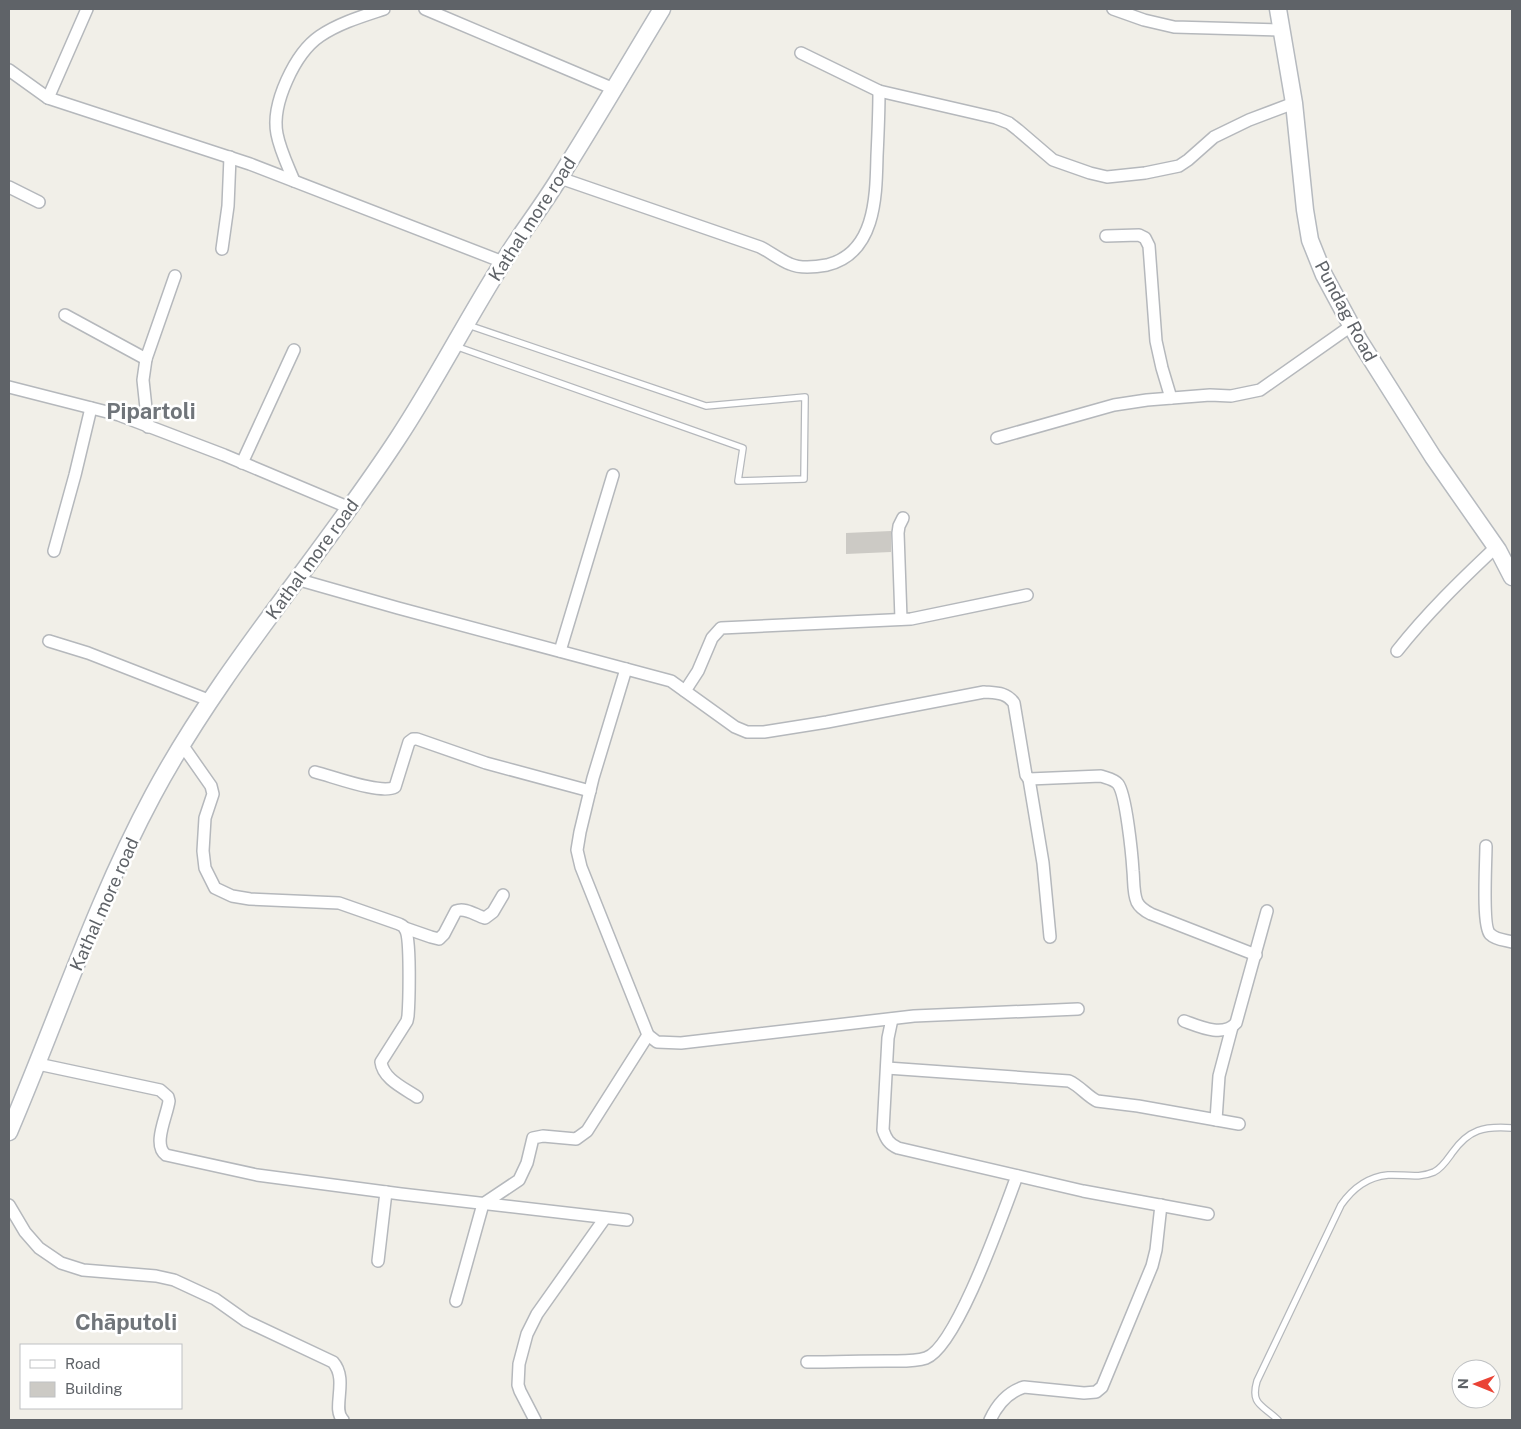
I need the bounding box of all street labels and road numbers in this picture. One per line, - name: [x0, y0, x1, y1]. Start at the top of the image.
- street label: Kathal more road: [484, 153, 580, 285]
- street label: Pundag Road: [1311, 257, 1381, 365]
- street label: Kathal more road: [261, 495, 363, 623]
- street label: Kathal more road: [65, 834, 143, 974]

